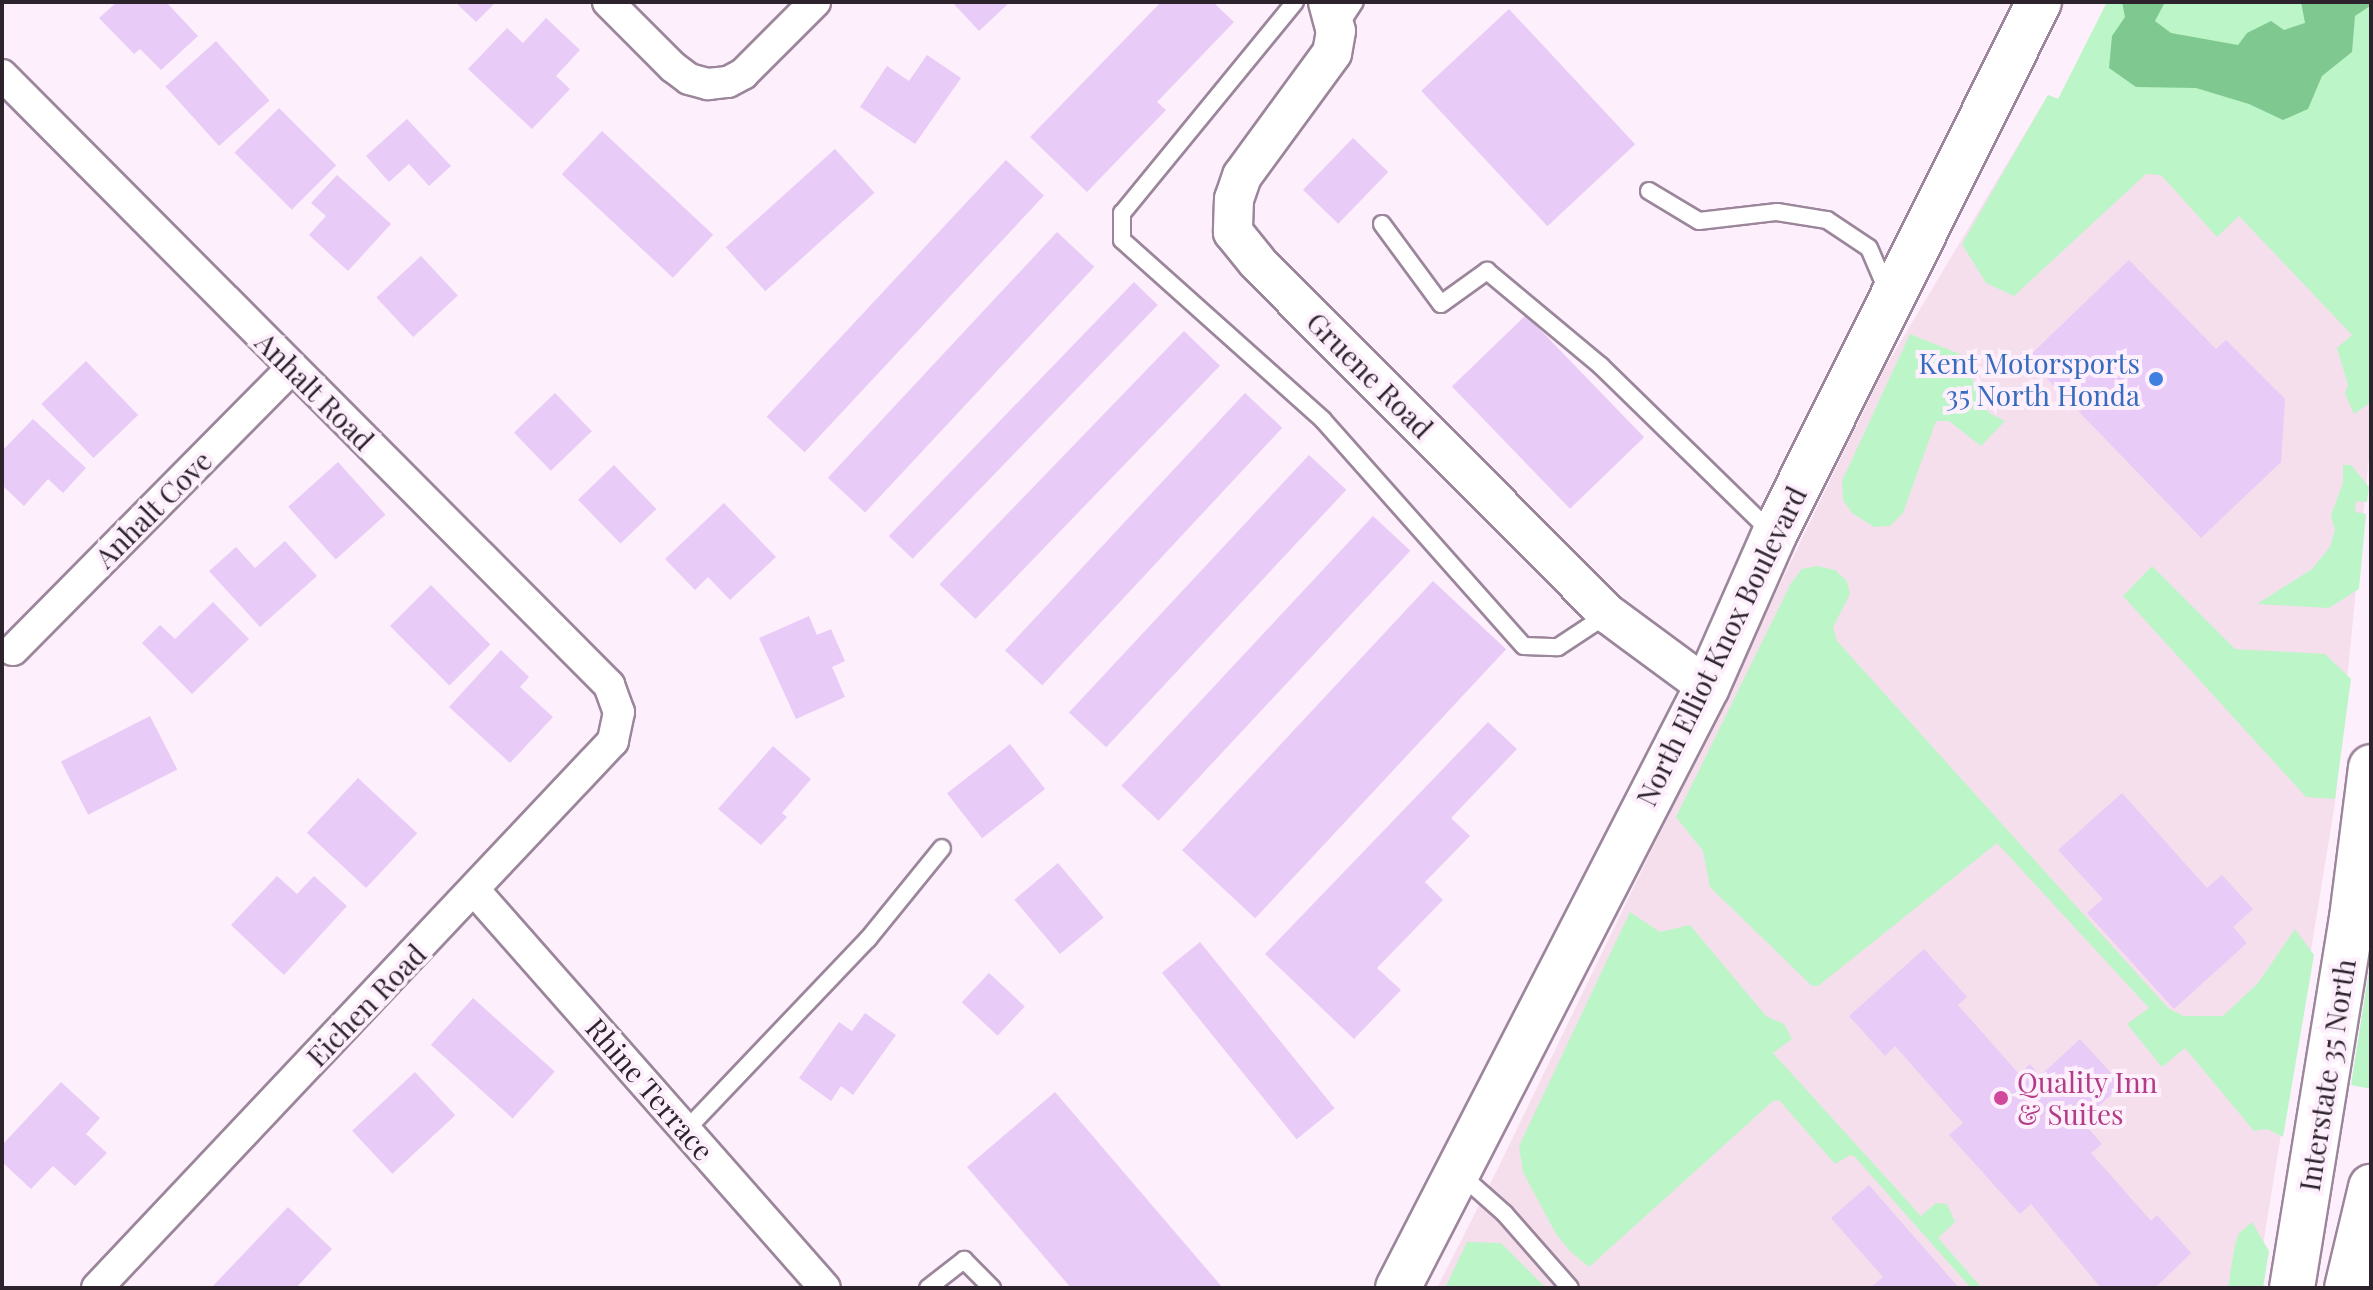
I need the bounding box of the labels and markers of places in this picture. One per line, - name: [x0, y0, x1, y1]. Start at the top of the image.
- place label: Kent Motorsports 35 North Honda: [1918, 346, 2140, 412]
- marker: Kent Motorsports 35 North Honda: [2147, 370, 2165, 388]
- place label: Quality Inn & Suites: [2017, 1065, 2158, 1131]
- marker: Quality Inn & Suites: [1992, 1089, 2010, 1107]

